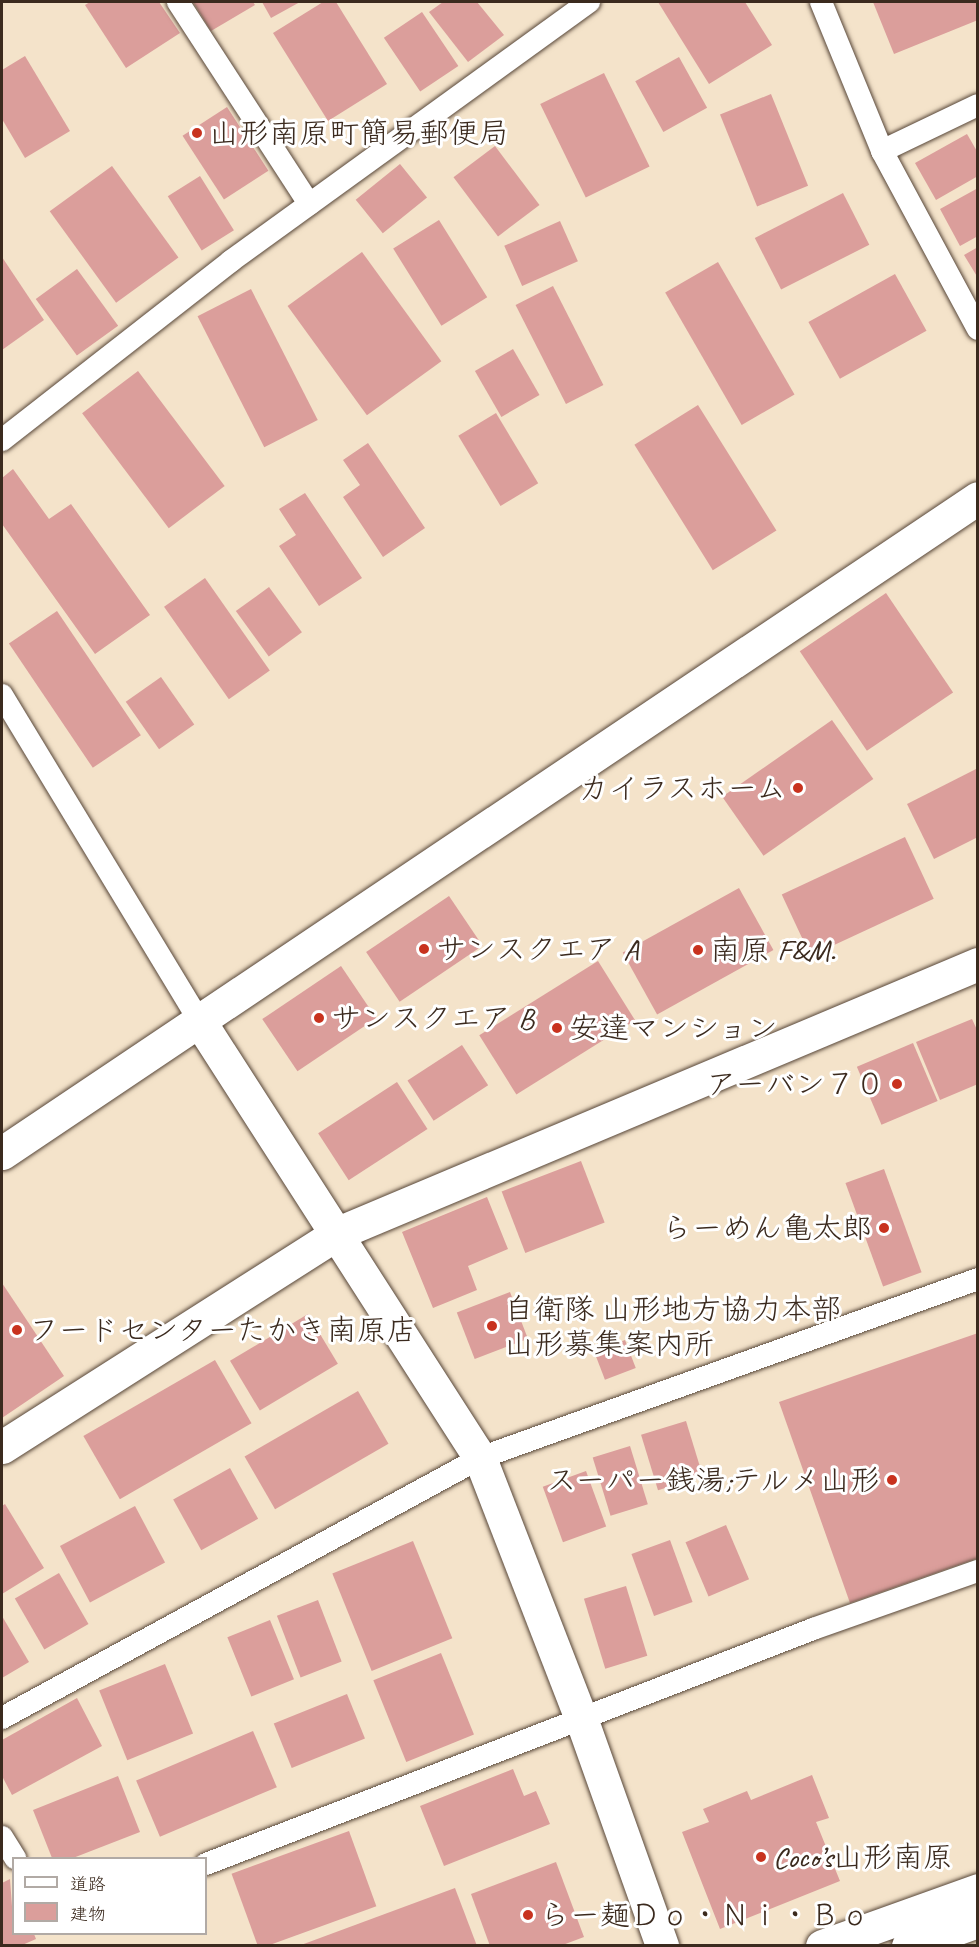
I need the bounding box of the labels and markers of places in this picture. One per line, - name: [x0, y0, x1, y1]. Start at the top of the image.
- place label: 山形南原町簡易郵便局: [209, 115, 509, 151]
- marker: 山形南原町簡易郵便局: [190, 126, 204, 140]
- place label: カイラスホーム: [576, 770, 786, 806]
- marker: カイラスホーム: [791, 781, 805, 795]
- place label: サンスクエア A: [436, 931, 638, 967]
- place label: 南原 F&M.: [710, 932, 835, 968]
- marker: サンスクエア A: [417, 942, 431, 956]
- marker: 南原 F&M.: [691, 943, 705, 957]
- place label: サンスクエア B: [331, 1000, 534, 1036]
- place label: 安達マンション: [569, 1010, 779, 1046]
- marker: サンスクエア B: [312, 1011, 326, 1025]
- marker: 安達マンション: [550, 1021, 564, 1035]
- place label: アーバン７０: [706, 1066, 885, 1102]
- marker: アーバン７０: [890, 1077, 904, 1091]
- place label: らーめん亀太郎: [662, 1210, 872, 1246]
- marker: らーめん亀太郎: [877, 1221, 891, 1235]
- place label: 自衛隊 山形地方協力本部 山形募集案内所: [504, 1291, 841, 1362]
- place label: フードセンターたかき南原店: [29, 1312, 418, 1348]
- marker: 自衛隊 山形地方協力本部 山形募集案内所: [485, 1319, 499, 1333]
- marker: フードセンターたかき南原店: [10, 1323, 24, 1337]
- place label: スーパー銭湯;テルメ山形: [545, 1462, 880, 1498]
- marker: スーパー銭湯;テルメ山形: [885, 1473, 899, 1487]
- place label: Coco’s山形南原: [773, 1839, 953, 1875]
- marker: Coco’s山形南原: [754, 1850, 768, 1864]
- place label: らー麺Ｄｏ・Ｎｉ・Ｂｏ: [540, 1897, 870, 1933]
- marker: らー麺Ｄｏ・Ｎｉ・Ｂｏ: [521, 1908, 535, 1922]

